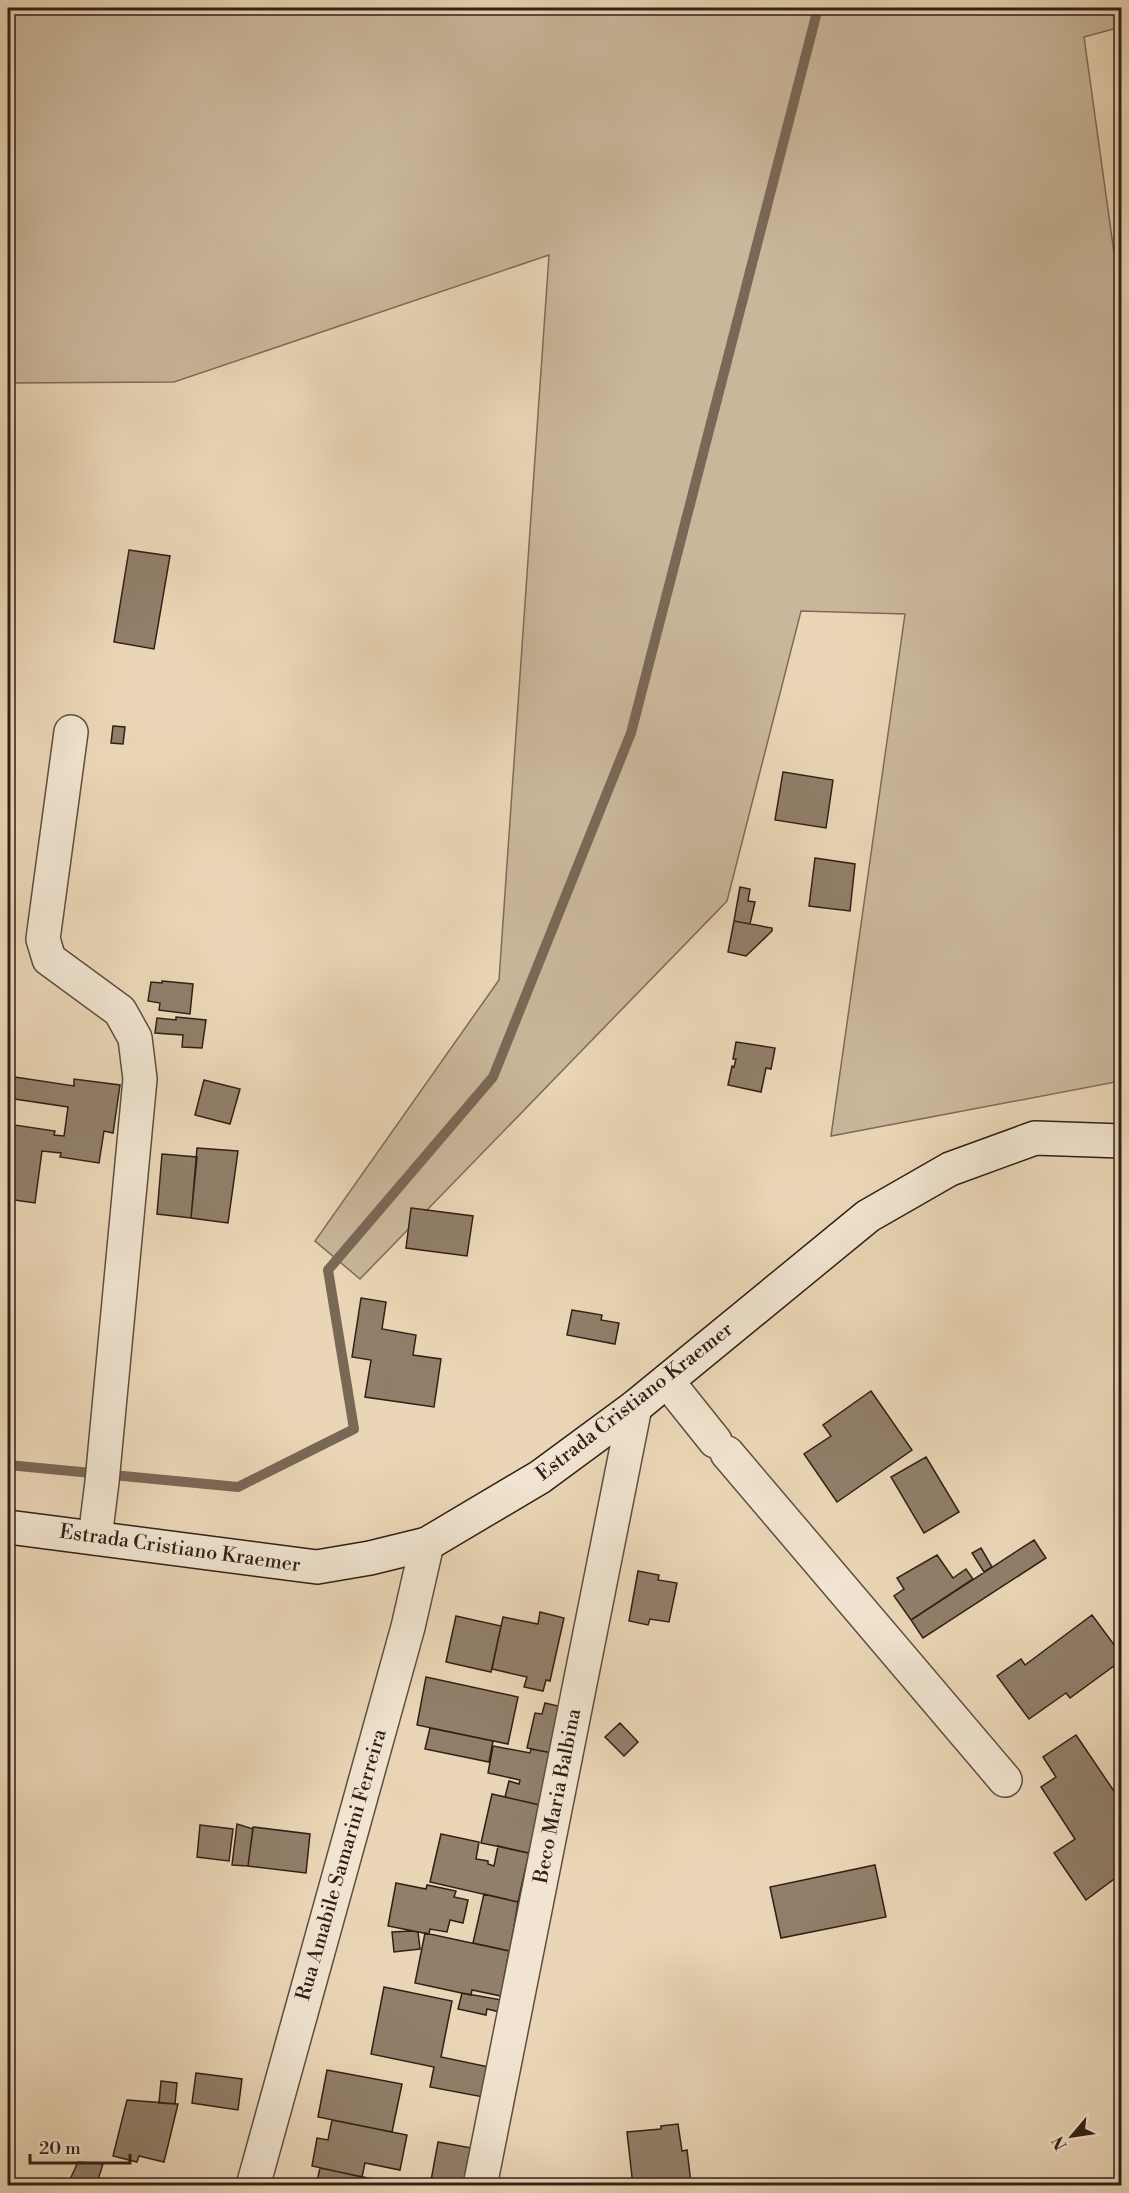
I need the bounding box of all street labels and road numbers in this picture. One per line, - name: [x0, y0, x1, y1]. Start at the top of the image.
- street label: Estrada Cristiano Kraemer: [532, 1317, 739, 1487]
- street label: Estrada Cristiano Kraemer: [58, 1520, 302, 1578]
- street label: Beco Maria Balbina: [529, 1706, 587, 1886]
- street label: Rua Amabile Samarini Ferreira: [291, 1726, 393, 2004]

